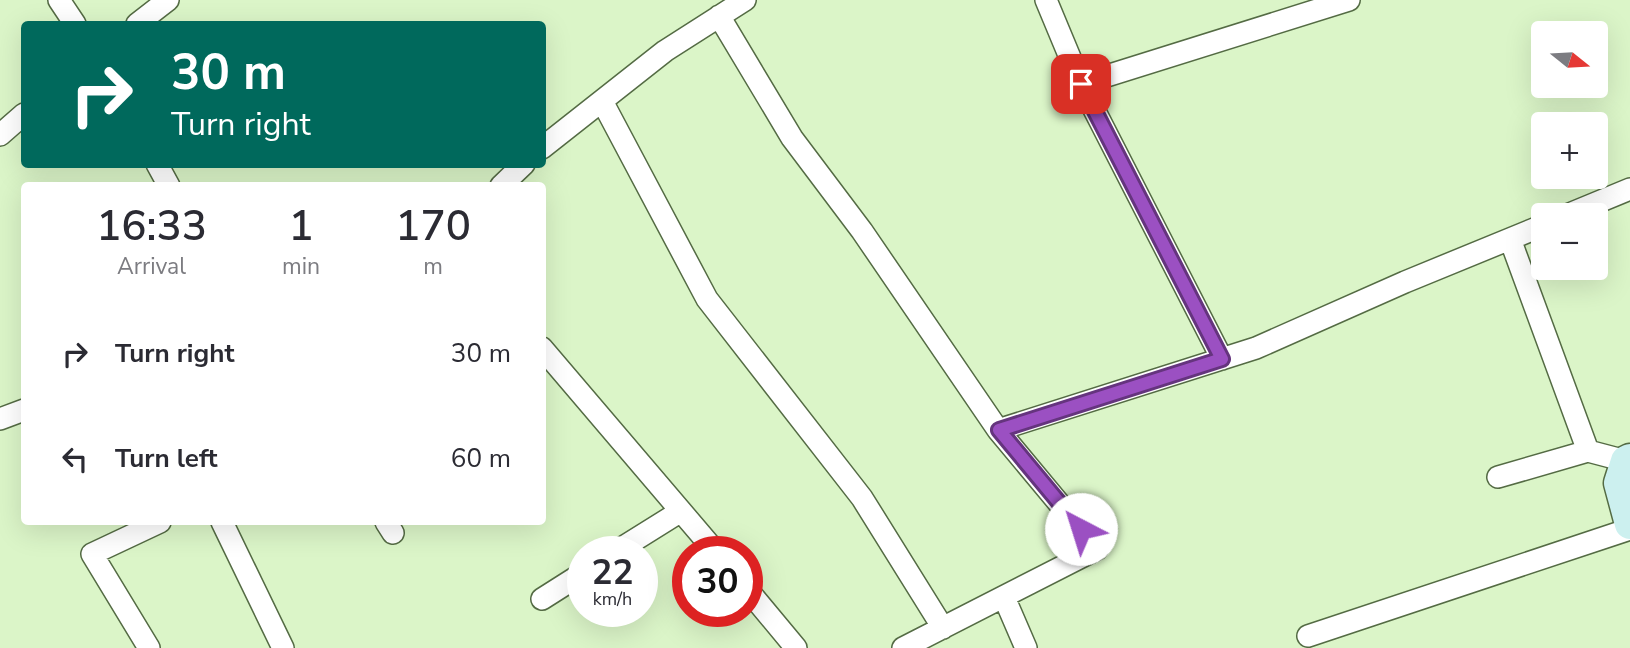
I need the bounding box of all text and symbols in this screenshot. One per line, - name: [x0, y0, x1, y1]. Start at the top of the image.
- north arrow: [1531, 21, 1608, 98]
- map controls: [1531, 21, 1608, 280]
- text: 30 m: [171, 39, 286, 106]
- icon: right: [56, 49, 147, 140]
- pin: [1051, 54, 1111, 114]
- icon: arrive: [1062, 65, 1100, 103]
- text: Turn right: [171, 103, 311, 146]
- button: +: [1531, 112, 1608, 189]
- text: 16:33: [96, 198, 207, 255]
- text: 1: [288, 198, 314, 255]
- text: 170: [395, 198, 471, 255]
- button: −: [1531, 203, 1608, 280]
- text: Arrival: [117, 251, 186, 282]
- text: min: [282, 251, 320, 282]
- text: m: [423, 251, 443, 282]
- icon: right: [56, 335, 94, 373]
- text: Turn right: [115, 336, 234, 371]
- text: 30 m: [451, 336, 511, 371]
- icon: left: [56, 440, 94, 478]
- text: Turn left: [115, 441, 218, 476]
- text: 60 m: [451, 441, 511, 476]
- position arrow: [1044, 492, 1118, 566]
- speed limit sign: 30: [672, 536, 763, 627]
- text: 22: [591, 549, 634, 596]
- text: km/h: [593, 587, 632, 611]

